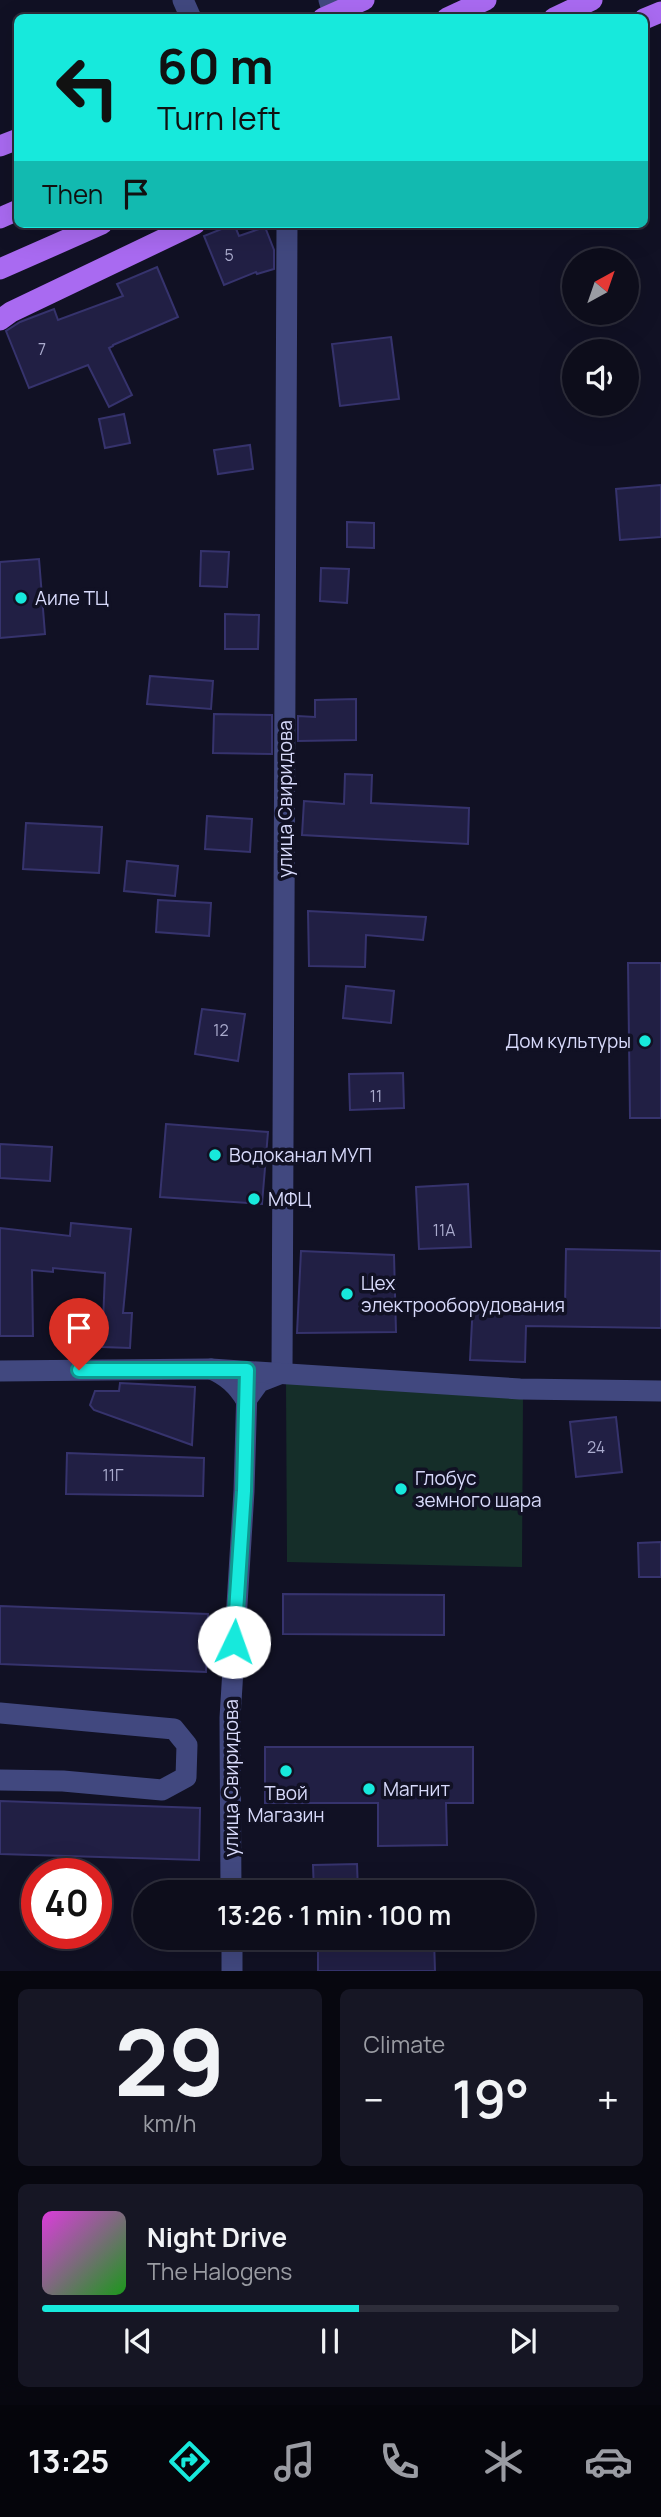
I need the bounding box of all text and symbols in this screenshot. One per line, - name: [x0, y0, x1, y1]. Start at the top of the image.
- text: 60 m: [157, 32, 274, 99]
- icon: left: [42, 42, 133, 133]
- text: Turn left: [157, 96, 281, 140]
- icon: arrive: [117, 175, 155, 213]
- text: Then: [42, 176, 103, 212]
- house number: 5: [224, 244, 234, 266]
- north arrow: [562, 248, 639, 326]
- map controls: [562, 248, 639, 416]
- house number: 7: [38, 338, 46, 360]
- button: sound: [562, 339, 639, 416]
- place label: Аиле ТЦ: [35, 585, 109, 611]
- marker: Аиле ТЦ: [13, 590, 29, 606]
- street label: улица Свиридова: [272, 720, 298, 878]
- house number: 12: [213, 1019, 229, 1041]
- place label: Дом культуры: [505, 1028, 631, 1054]
- marker: Дом культуры: [637, 1033, 653, 1049]
- house number: 11: [370, 1085, 382, 1107]
- place label: Водоканал МУП: [229, 1142, 372, 1168]
- marker: Водоканал МУП: [207, 1147, 223, 1163]
- place label: МФЦ: [268, 1186, 311, 1212]
- marker: МФЦ: [246, 1191, 262, 1207]
- house number: 11А: [433, 1219, 455, 1241]
- place label: Цех электрооборудования: [361, 1270, 565, 1318]
- marker: Цех электрооборудования: [339, 1286, 355, 1302]
- pin: [49, 1298, 109, 1370]
- icon: arrive: [60, 1309, 98, 1347]
- house number: 24: [587, 1436, 605, 1458]
- house number: 11Г: [103, 1464, 124, 1486]
- place label: Глобус земного шара: [415, 1465, 542, 1513]
- marker: Глобус земного шара: [393, 1481, 409, 1497]
- position arrow: [197, 1605, 271, 1679]
- street label: улица Свиридова: [218, 1699, 244, 1857]
- marker: Твой Магазин: [278, 1763, 294, 1779]
- place label: Магнит: [383, 1776, 450, 1802]
- place label: Твой Магазин: [247, 1780, 325, 1828]
- marker: Магнит: [361, 1781, 377, 1797]
- speed limit sign: 40: [21, 1858, 112, 1949]
- text: 13:26 · 1 min · 100 m: [217, 1897, 451, 1933]
- text: 29: [114, 1999, 225, 2123]
- text: Climate: [364, 2028, 445, 2060]
- text: 19°: [452, 2063, 529, 2134]
- text: −: [364, 2073, 384, 2125]
- text: +: [597, 2073, 619, 2125]
- text: km/h: [143, 2107, 197, 2139]
- text: Night Drive: [147, 2219, 287, 2255]
- text: The Halogens: [147, 2255, 292, 2287]
- icon: previous: [119, 2322, 157, 2360]
- icon: pause: [311, 2322, 349, 2360]
- icon: next: [504, 2322, 542, 2360]
- icon: directions: [165, 2437, 214, 2486]
- icon: music: [270, 2437, 319, 2486]
- icon: phone: [375, 2437, 424, 2486]
- icon: climate: [479, 2437, 528, 2486]
- icon: car: [584, 2437, 633, 2486]
- text: 13:25: [28, 2439, 109, 2483]

